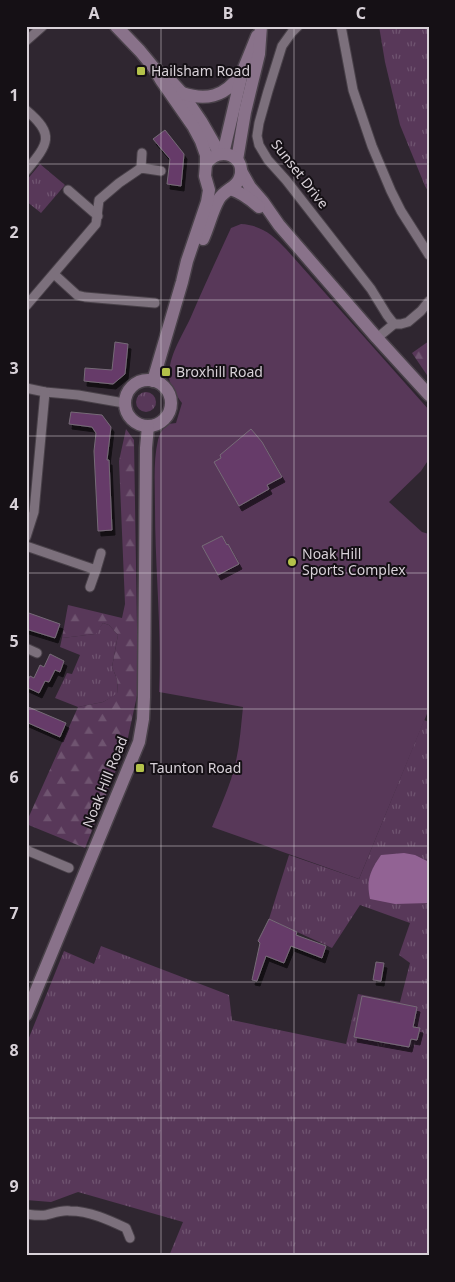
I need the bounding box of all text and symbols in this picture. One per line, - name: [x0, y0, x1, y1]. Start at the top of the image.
- text: A: [88, 2, 100, 24]
- text: B: [223, 2, 233, 24]
- text: C: [356, 2, 366, 24]
- place label: Hailsham Road: [151, 61, 250, 80]
- marker: Hailsham Road: [135, 65, 147, 77]
- text: 1: [9, 84, 19, 106]
- street label: Sunset Drive: [267, 135, 333, 212]
- text: 2: [9, 221, 19, 243]
- text: 3: [9, 357, 19, 379]
- place label: Broxhill Road: [176, 362, 263, 381]
- marker: Broxhill Road: [160, 366, 172, 378]
- text: 4: [9, 493, 19, 515]
- place label: Noak Hill Sports Complex: [302, 544, 406, 579]
- marker: Noak Hill Sports Complex: [286, 556, 298, 568]
- text: 5: [9, 630, 19, 652]
- street label: Noak Hill Road: [78, 733, 131, 830]
- place label: Taunton Road: [150, 758, 241, 777]
- marker: Taunton Road: [134, 762, 146, 774]
- text: 6: [9, 766, 19, 788]
- text: 7: [9, 902, 19, 924]
- text: 8: [9, 1039, 19, 1061]
- text: 9: [9, 1175, 19, 1197]

